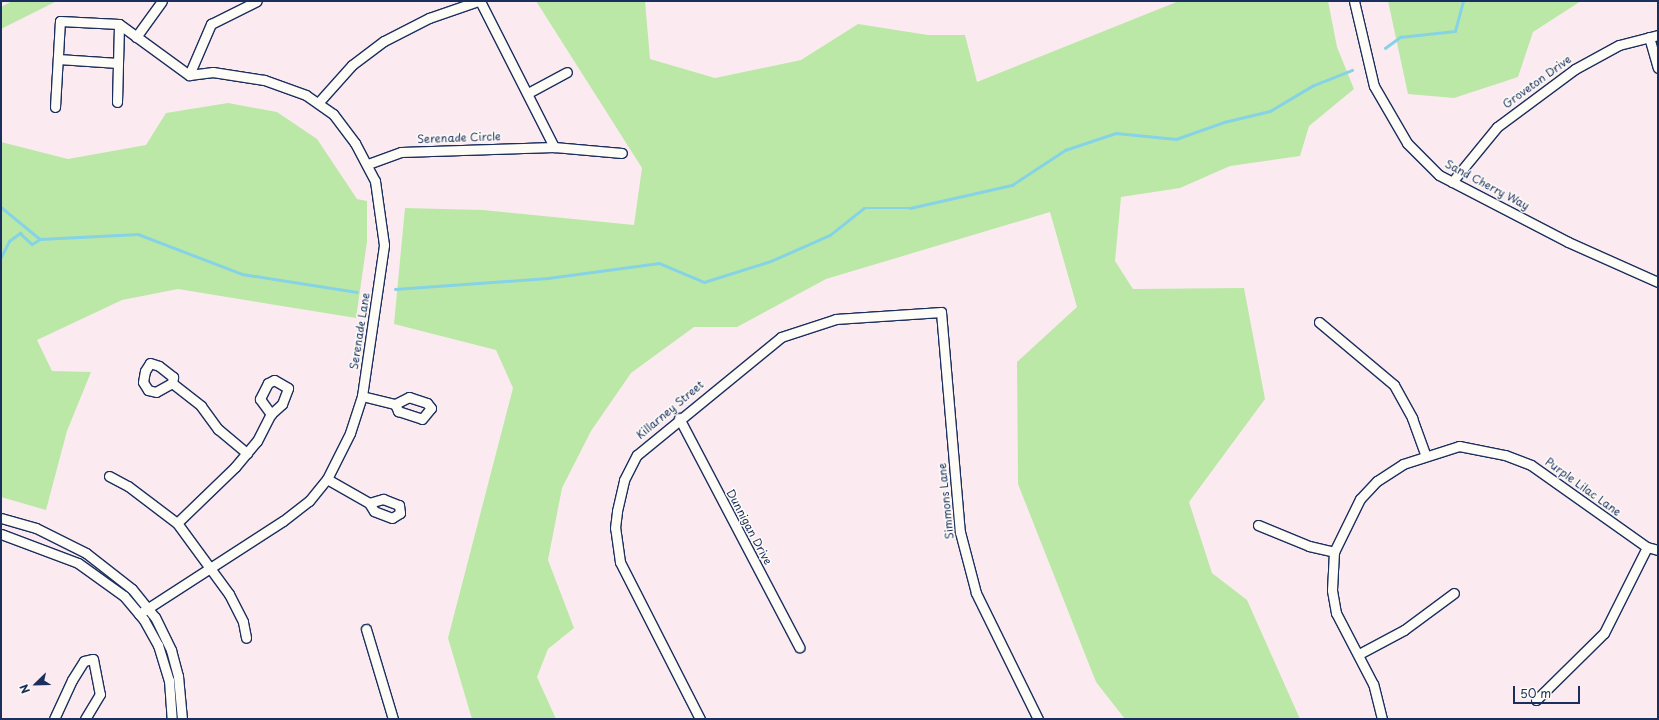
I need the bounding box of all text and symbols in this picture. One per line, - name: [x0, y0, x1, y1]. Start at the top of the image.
- street label: Groveton Drive: [1500, 53, 1574, 111]
- street label: Serenade Circle: [417, 130, 501, 146]
- street label: Sand Cherry Way: [1442, 157, 1532, 213]
- street label: Serenade Lane: [347, 291, 373, 371]
- street label: Killarney Street: [634, 378, 706, 442]
- street label: Purple Lilac Lane: [1542, 455, 1624, 519]
- street label: Simmons Lane: [935, 462, 957, 540]
- street label: Dunnigan Drive: [723, 487, 775, 567]
- north arrow: [16, 664, 56, 704]
- scale bar: [1515, 678, 1582, 704]
- text: N: [15, 682, 34, 696]
- text: 50 m: [1520, 684, 1551, 702]

